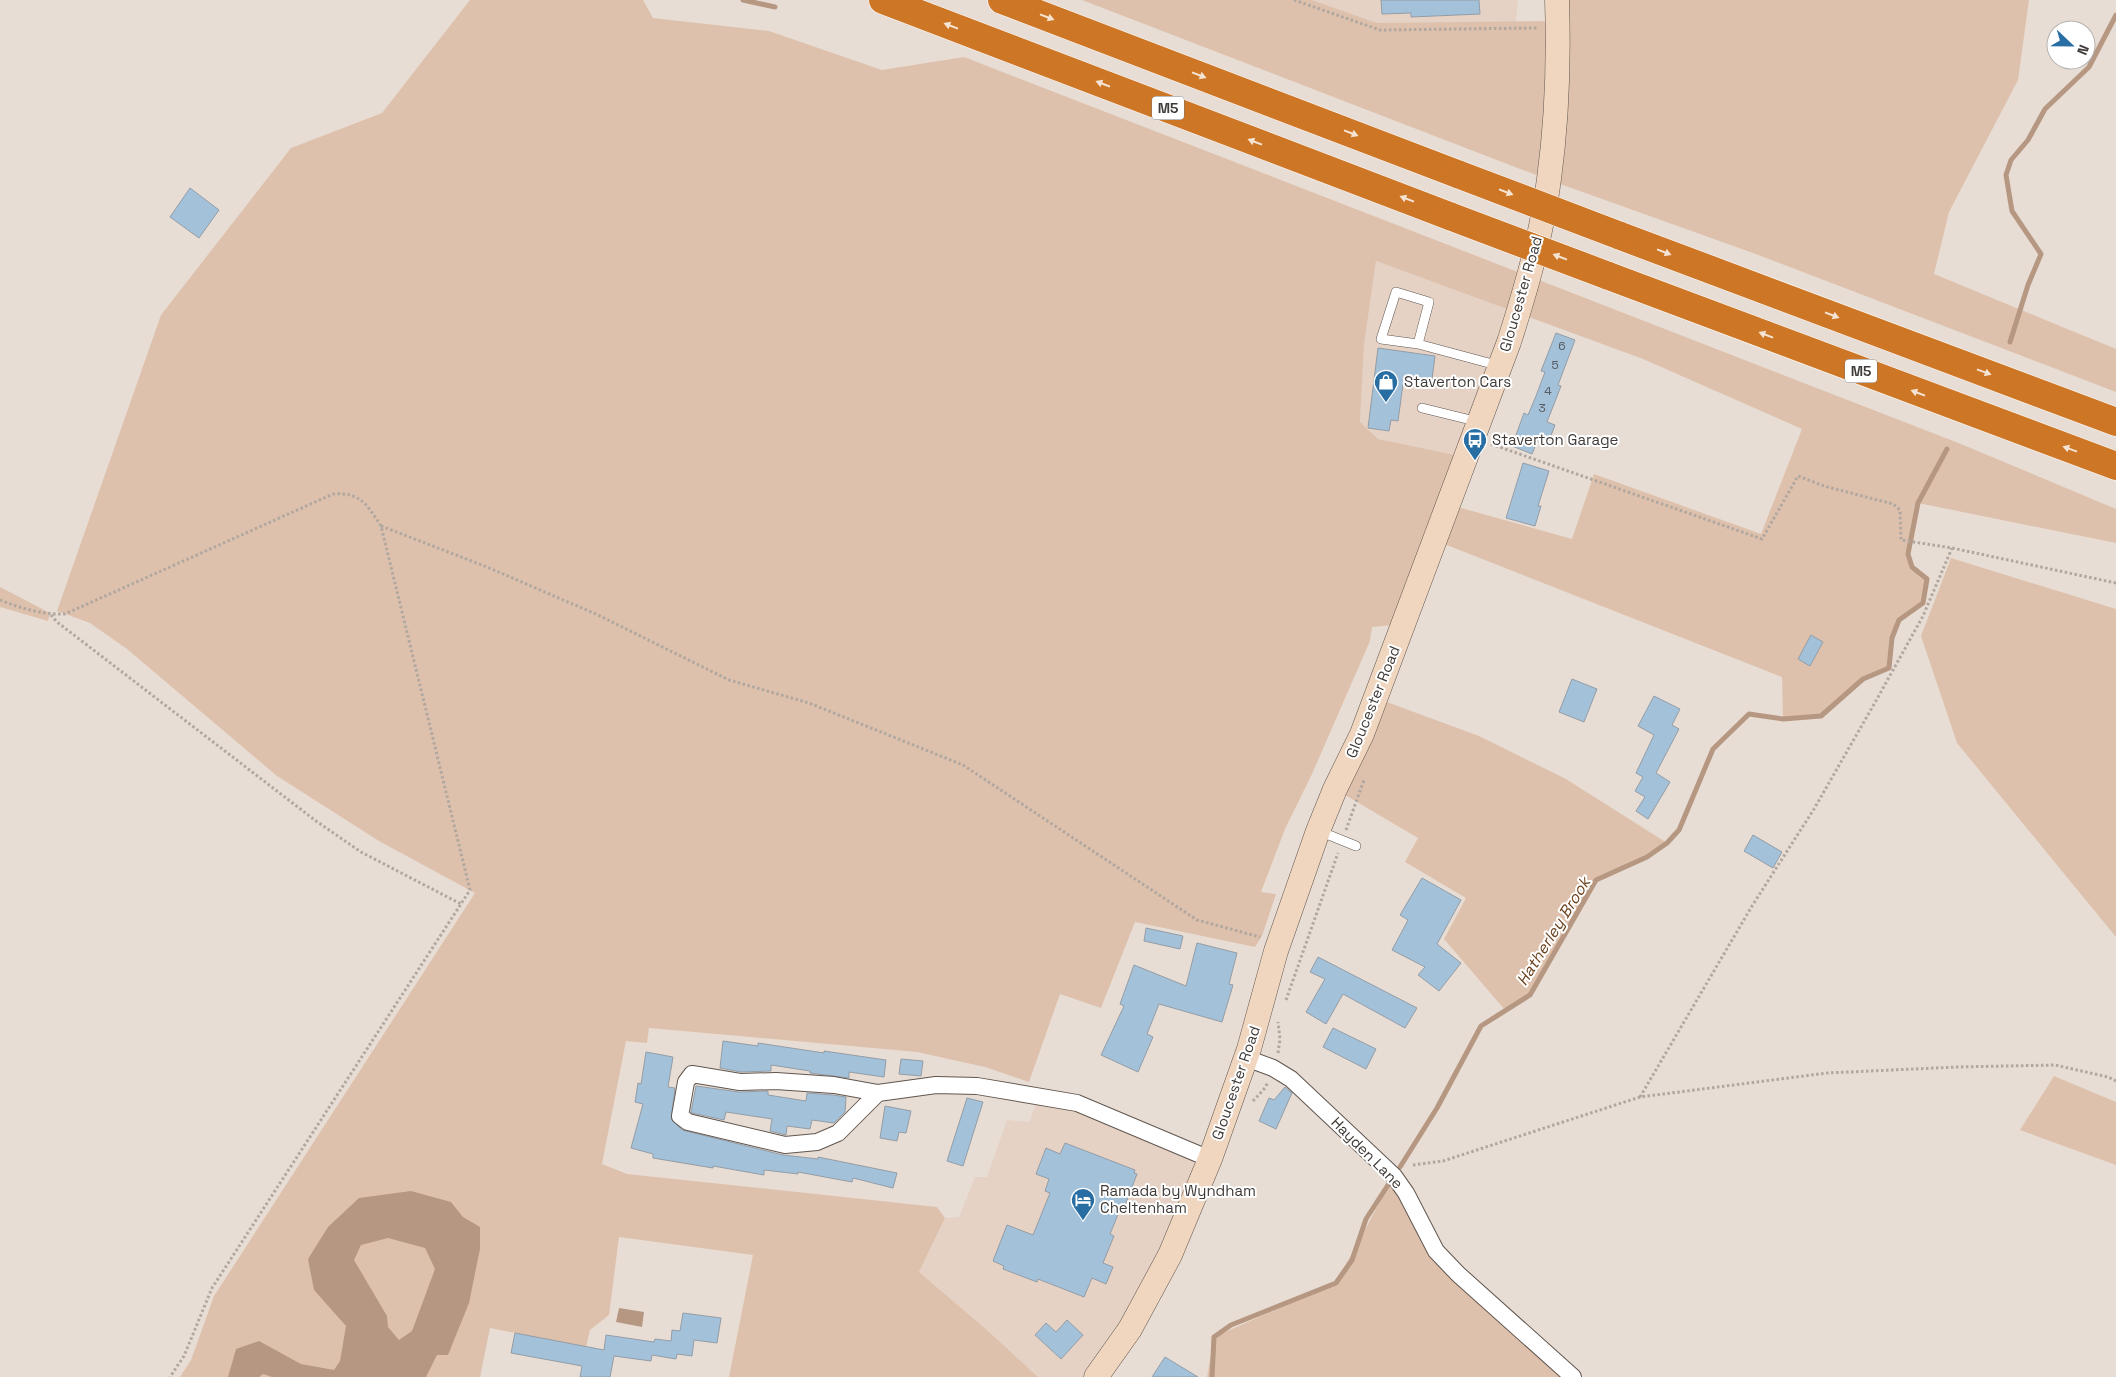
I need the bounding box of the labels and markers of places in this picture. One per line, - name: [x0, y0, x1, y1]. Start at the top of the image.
- shop icon: Staverton Cars: [1373, 369, 1399, 403]
- place label: Staverton Cars: [1404, 372, 1511, 391]
- bus stop icon: Staverton Garage: [1462, 427, 1488, 461]
- place label: Staverton Garage: [1492, 430, 1619, 449]
- place label: Ramada by Wyndham Cheltenham: [1100, 1181, 1256, 1217]
- hotel icon: Ramada by Wyndham Cheltenham: [1070, 1187, 1096, 1221]

